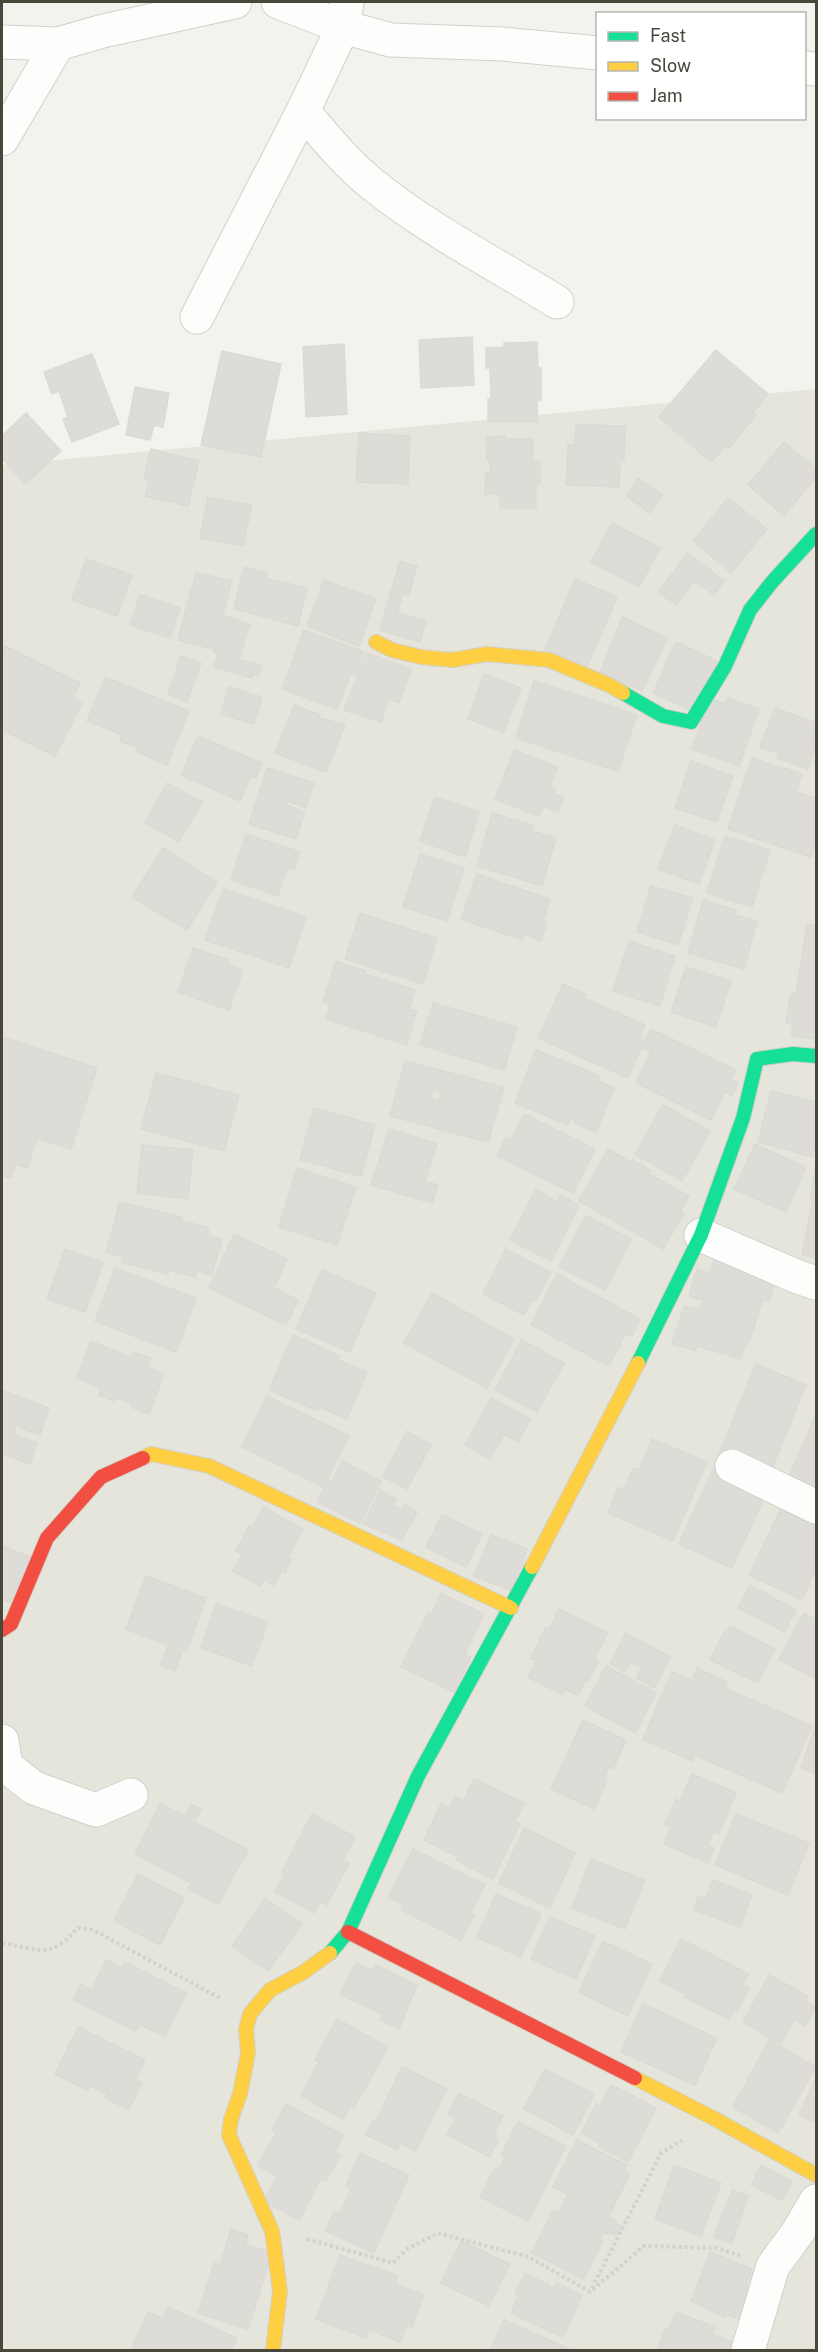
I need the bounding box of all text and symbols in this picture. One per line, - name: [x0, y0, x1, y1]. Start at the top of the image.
- legend: [596, 12, 806, 120]
- text: Fast: [650, 25, 686, 46]
- text: Slow: [650, 55, 691, 76]
- text: Jam: [650, 85, 683, 106]

